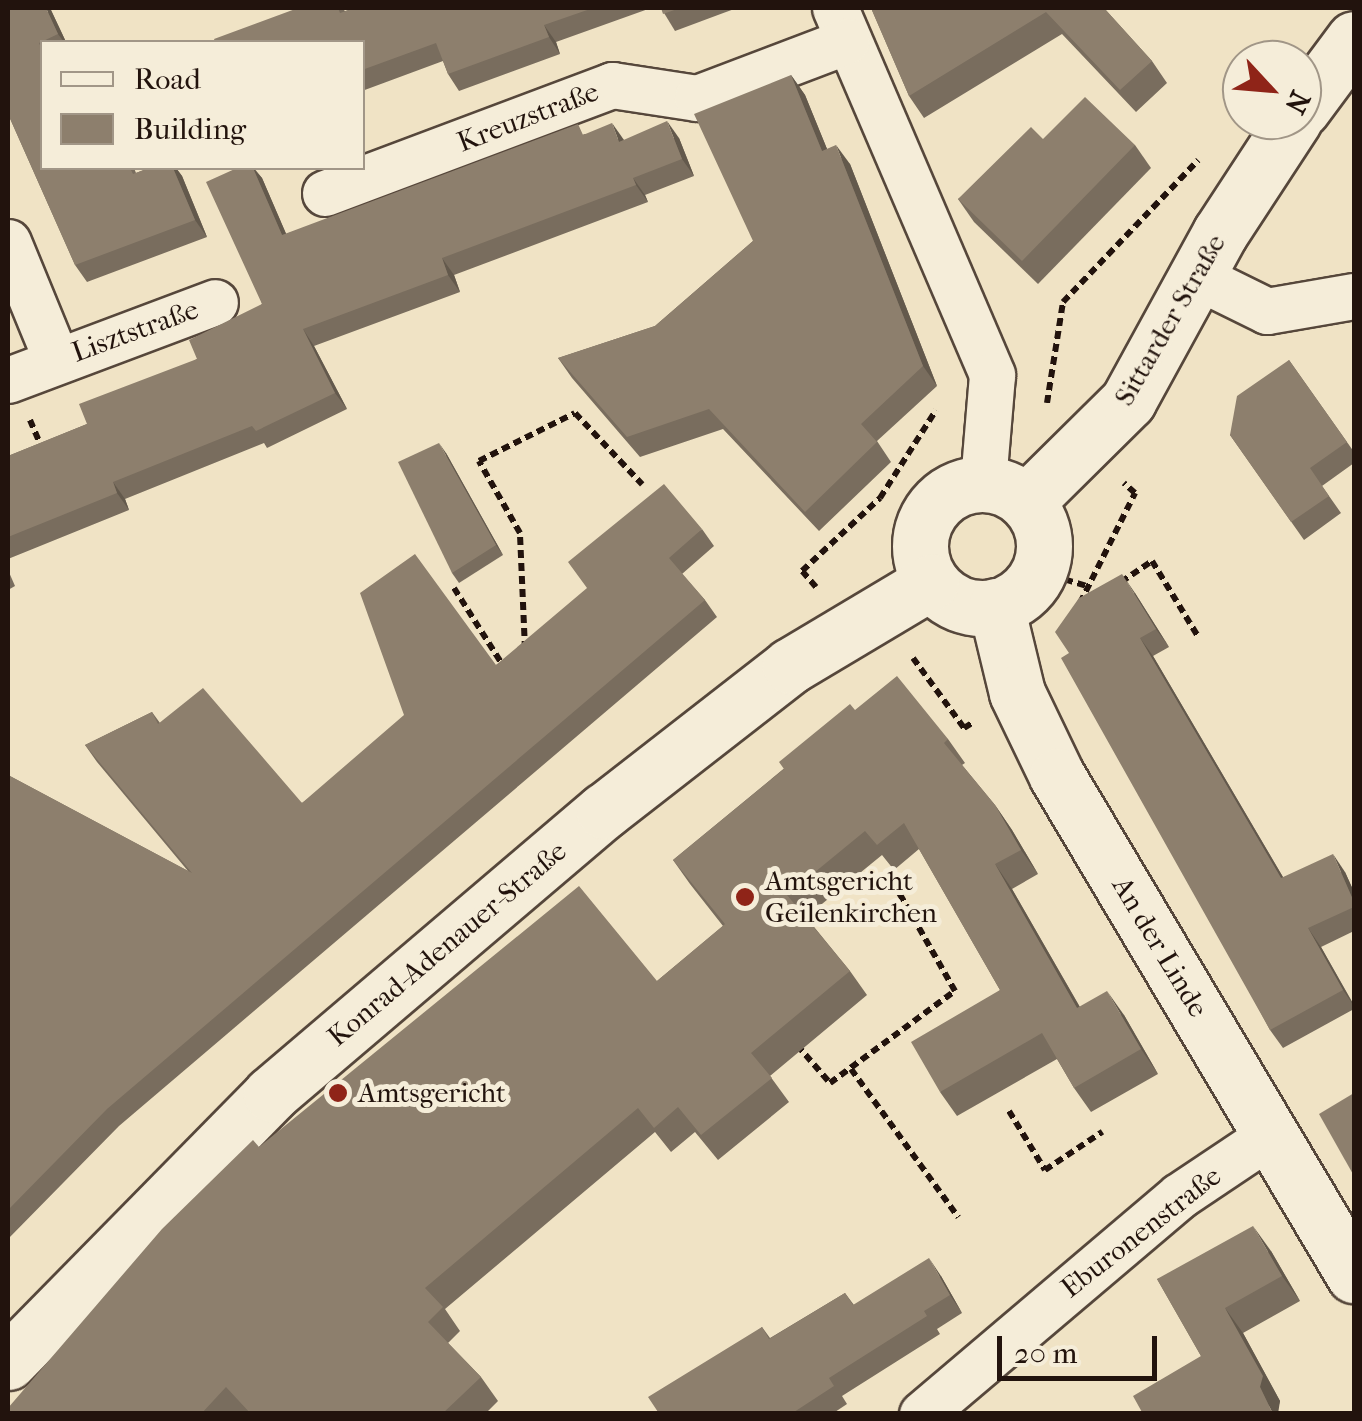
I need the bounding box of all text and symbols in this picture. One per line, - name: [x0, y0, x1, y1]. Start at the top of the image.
- legend: [40, 40, 365, 170]
- north arrow: [1222, 40, 1322, 140]
- text: Road: [134, 62, 201, 97]
- street label: Kreuzstraße: [453, 75, 603, 159]
- text: N: [1278, 86, 1317, 119]
- text: Building: [134, 112, 246, 147]
- street label: Sittarder Straße: [1107, 228, 1233, 412]
- street label: Lisztstraße: [67, 293, 203, 369]
- street label: Konrad-Adenauer-Straße: [321, 834, 573, 1054]
- place label: Amtsgericht Geilenkirchen: [765, 864, 937, 930]
- street label: An der Linde: [1105, 871, 1215, 1023]
- marker: Amtsgericht Geilenkirchen: [734, 886, 756, 908]
- place label: Amtsgericht: [358, 1076, 506, 1110]
- marker: Amtsgericht: [327, 1082, 349, 1104]
- street label: Eburonenstraße: [1054, 1159, 1228, 1305]
- scale bar: [1002, 1316, 1162, 1378]
- text: 20 m: [1014, 1336, 1077, 1371]

